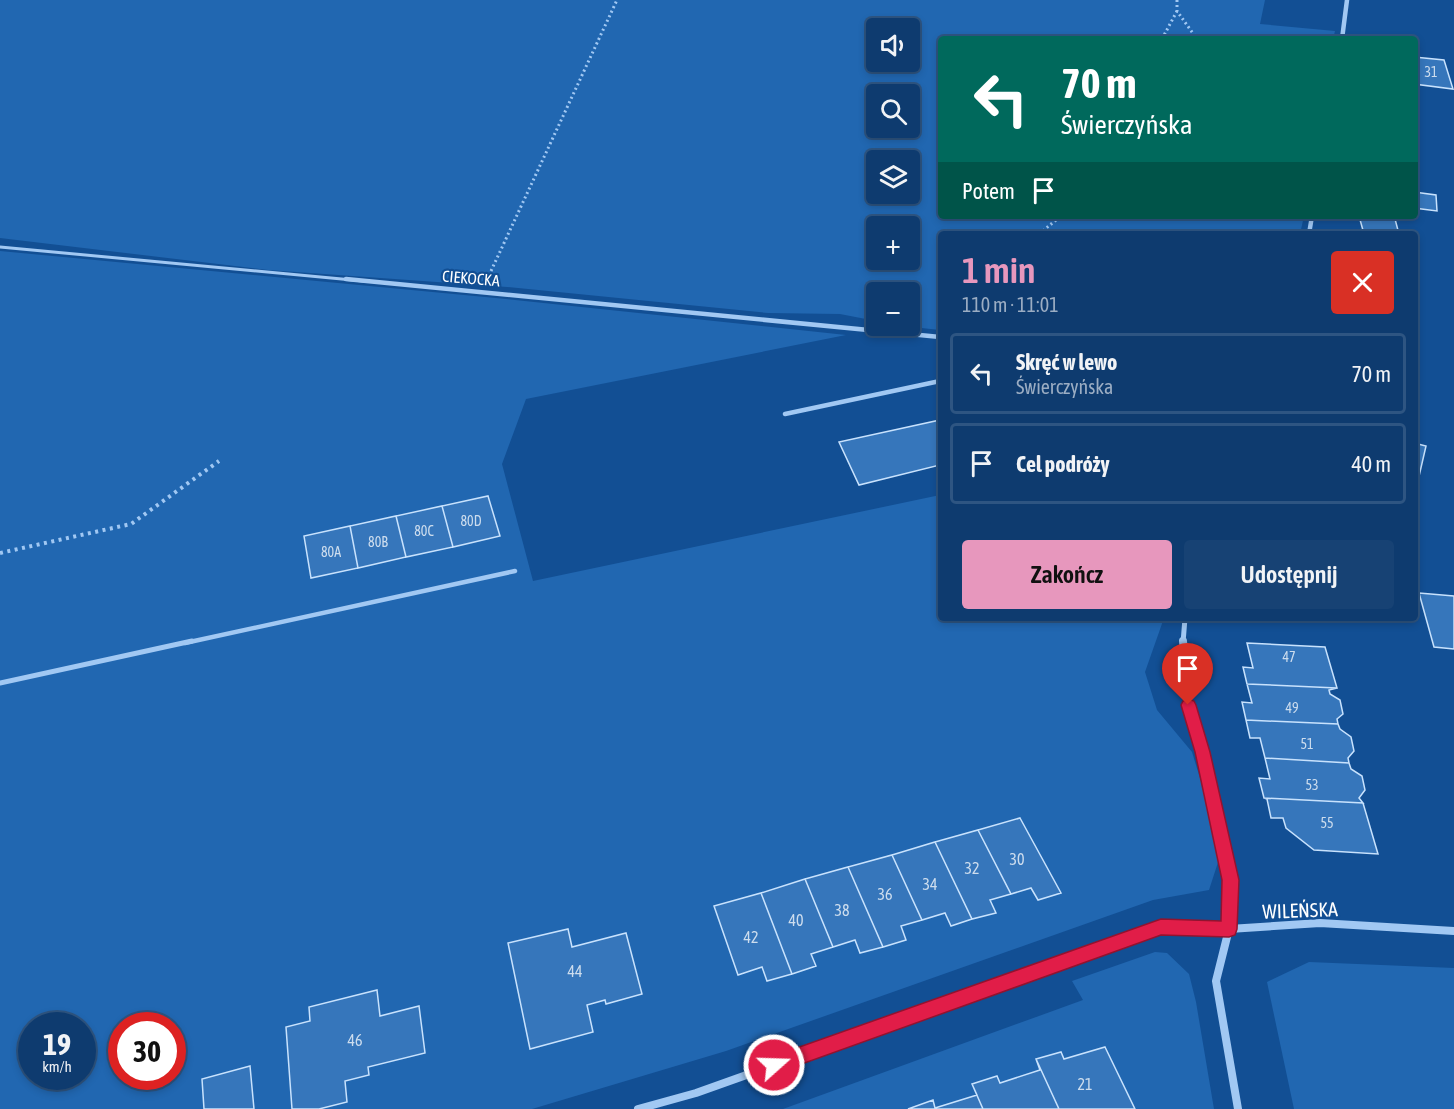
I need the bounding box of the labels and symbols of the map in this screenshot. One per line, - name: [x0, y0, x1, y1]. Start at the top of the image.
- house number: 31: [1424, 64, 1438, 80]
- street label: CIEKOCKA: [441, 267, 501, 289]
- house number: 80D: [461, 513, 482, 529]
- house number: 80C: [414, 523, 434, 539]
- house number: 80B: [368, 534, 388, 550]
- house number: 80A: [321, 544, 341, 560]
- pin: [1162, 643, 1213, 705]
- house number: 47: [1282, 649, 1296, 665]
- house number: 49: [1285, 700, 1299, 716]
- house number: 51: [1300, 736, 1314, 752]
- house number: 53: [1305, 777, 1319, 793]
- house number: 55: [1320, 815, 1334, 831]
- house number: 30: [1009, 850, 1025, 868]
- house number: 32: [964, 859, 980, 877]
- house number: 34: [922, 875, 938, 893]
- house number: 36: [877, 885, 893, 903]
- street label: WILEŃSKA: [1262, 897, 1338, 923]
- house number: 38: [834, 901, 850, 919]
- house number: 40: [788, 911, 804, 929]
- house number: 42: [743, 928, 759, 946]
- house number: 44: [567, 962, 583, 980]
- speed limit sign: 30: [108, 1012, 186, 1090]
- house number: 46: [347, 1031, 363, 1049]
- position arrow: [742, 1033, 806, 1097]
- house number: 21: [1077, 1075, 1093, 1093]

